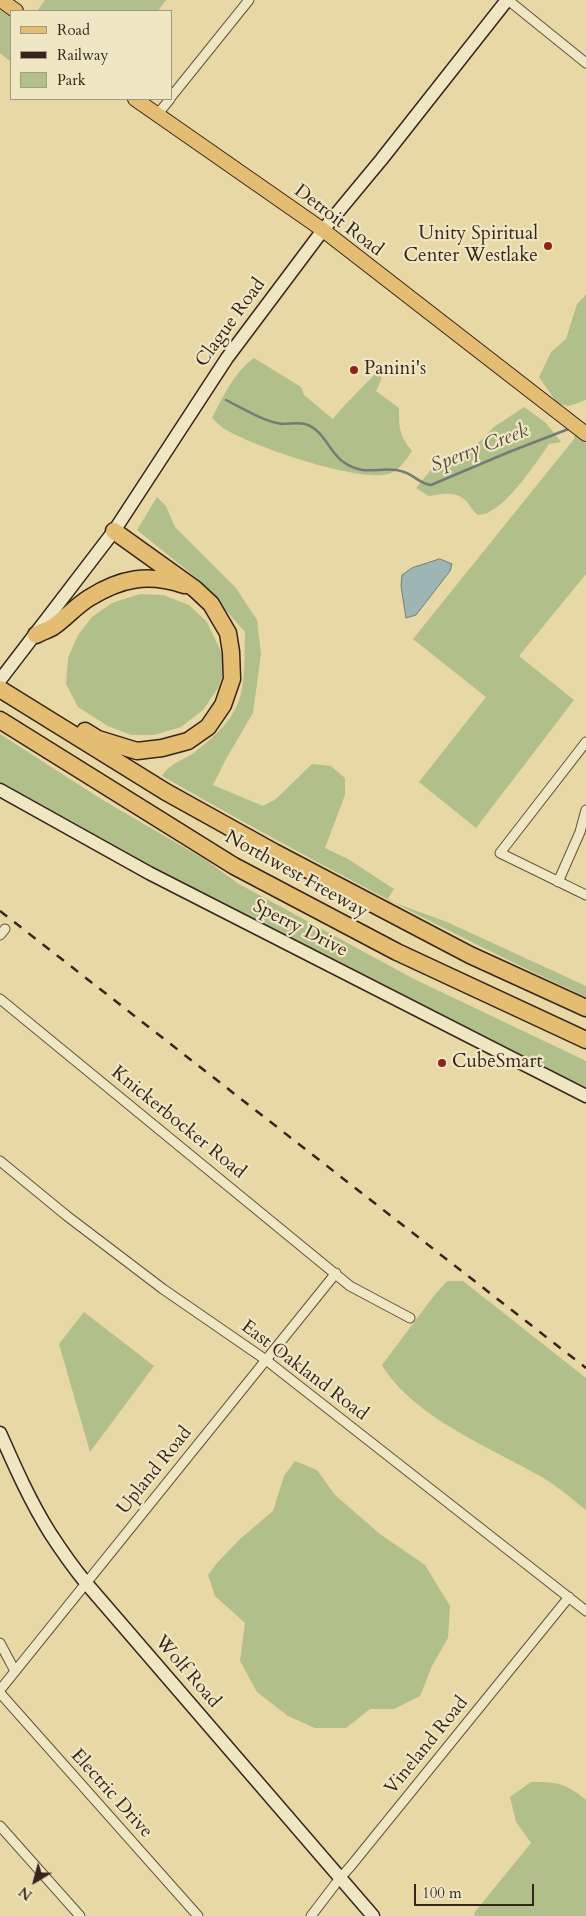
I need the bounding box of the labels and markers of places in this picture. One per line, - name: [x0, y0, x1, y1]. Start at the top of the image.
- place label: Unity Spiritual Center Westlake: [404, 224, 538, 268]
- marker: Unity Spiritual Center Westlake: [542, 240, 554, 252]
- place label: Panini's: [364, 359, 426, 381]
- marker: Panini's: [348, 364, 360, 376]
- place label: CubeSmart: [452, 1052, 543, 1074]
- marker: CubeSmart: [436, 1057, 448, 1069]

